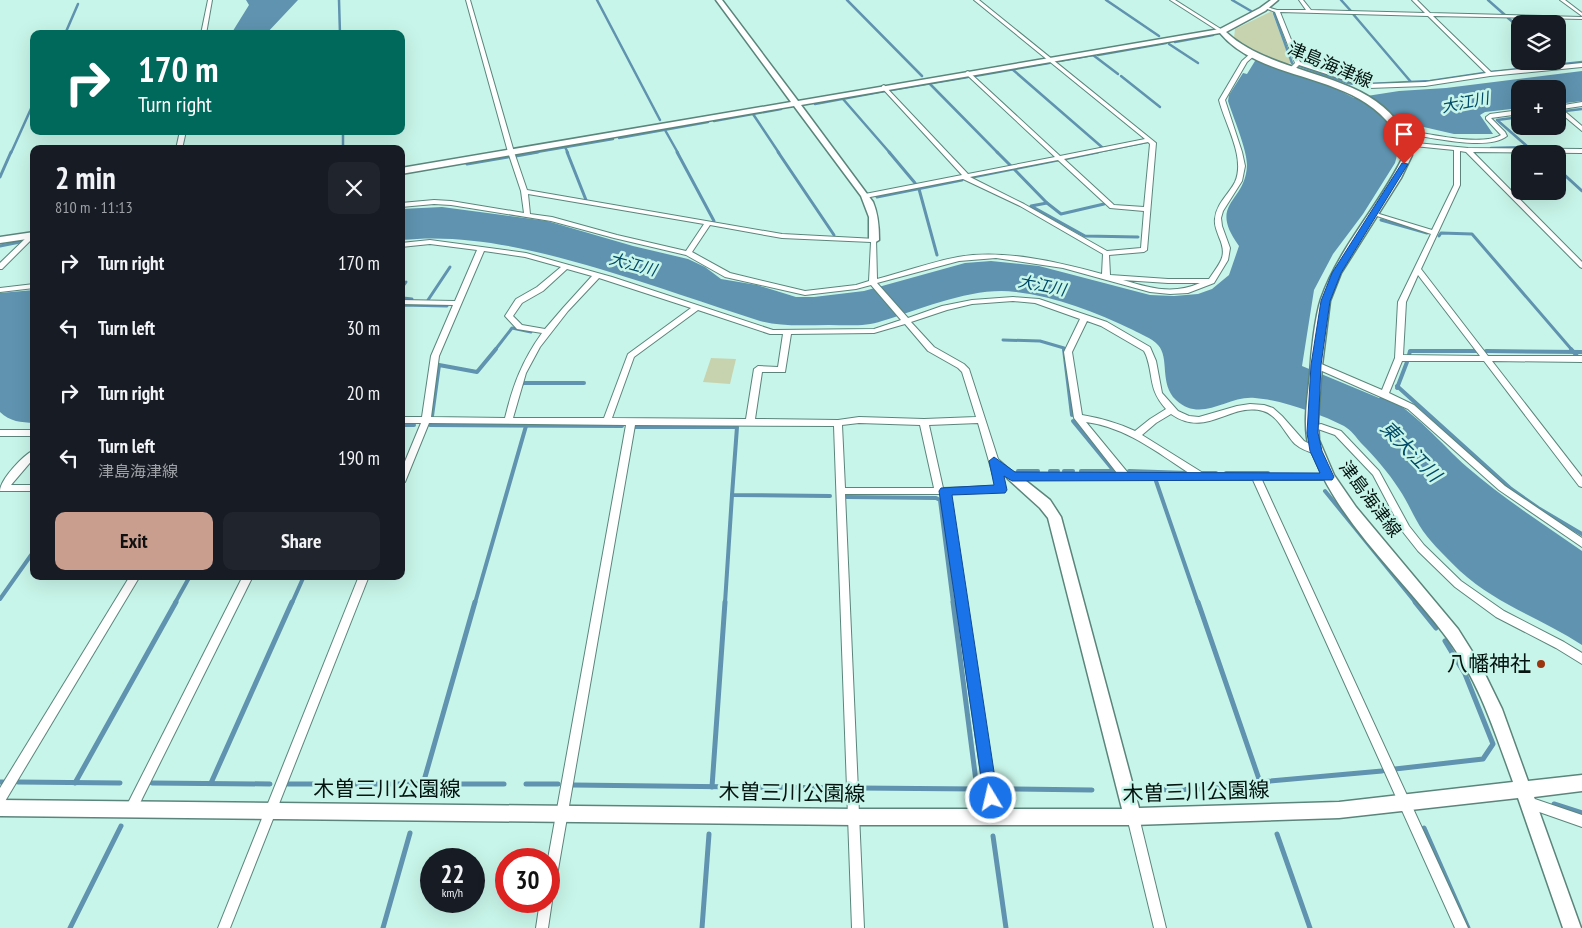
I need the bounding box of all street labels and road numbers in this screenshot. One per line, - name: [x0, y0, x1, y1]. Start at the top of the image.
- street label: 津島海津線: [1284, 36, 1376, 93]
- street label: 津島海津線: [1334, 456, 1407, 542]
- street label: 木曽三川公園線: [314, 775, 461, 802]
- street label: 木曽三川公園線: [1122, 775, 1270, 808]
- street label: 木曽三川公園線: [718, 778, 866, 807]

